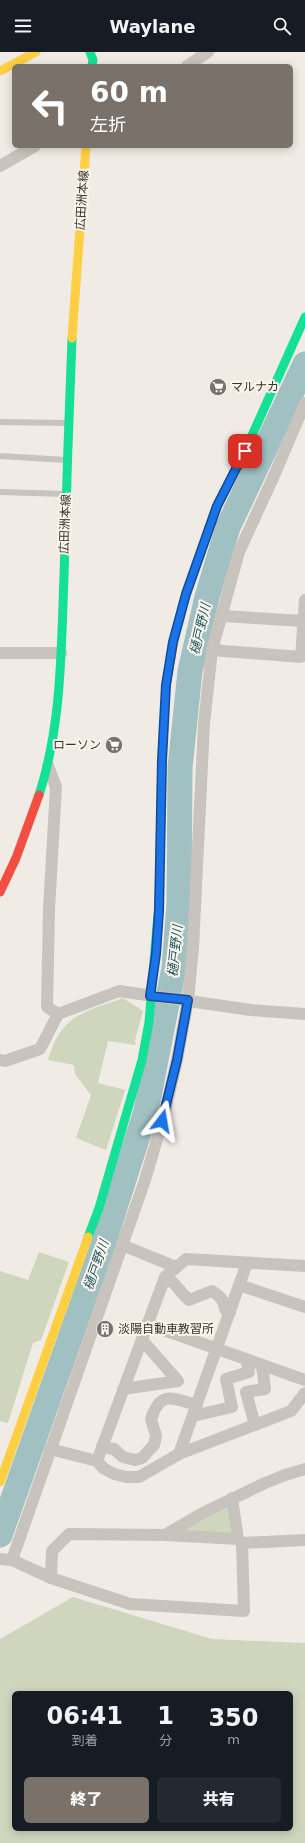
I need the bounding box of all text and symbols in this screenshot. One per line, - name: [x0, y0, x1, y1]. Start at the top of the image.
- icon: menu: [12, 15, 34, 37]
- icon: search: [271, 15, 293, 37]
- text: Waylane: [110, 16, 195, 37]
- text: 60 m: [90, 76, 168, 109]
- icon: left: [24, 80, 76, 132]
- text: 左折: [90, 114, 126, 135]
- street label: 広田洲本線: [73, 170, 91, 230]
- supermarket icon: マルナカ: [208, 377, 228, 397]
- place label: マルナカ: [231, 380, 279, 394]
- pin: [228, 434, 262, 468]
- icon: arrive: [234, 440, 256, 462]
- street label: 広田洲本線: [57, 494, 73, 554]
- water label: 樋戸野川: [187, 600, 214, 656]
- supermarket icon: ローソン: [104, 735, 124, 755]
- place label: ローソン: [53, 738, 101, 752]
- water label: 樋戸野川: [165, 922, 185, 978]
- position arrow: [141, 1100, 183, 1142]
- water label: 樋戸野川: [80, 1236, 112, 1292]
- building icon: 淡陽自動車教習所: [95, 1319, 115, 1339]
- place label: 淡陽自動車教習所: [118, 1322, 214, 1336]
- text: 06:41: [46, 1702, 123, 1730]
- text: 1: [157, 1702, 174, 1730]
- text: 350: [208, 1704, 259, 1732]
- text: m: [227, 1732, 240, 1747]
- text: 到着: [72, 1733, 98, 1748]
- text: 分: [159, 1733, 172, 1748]
- button: 終了: [24, 1777, 149, 1823]
- button: 共有: [157, 1777, 281, 1823]

